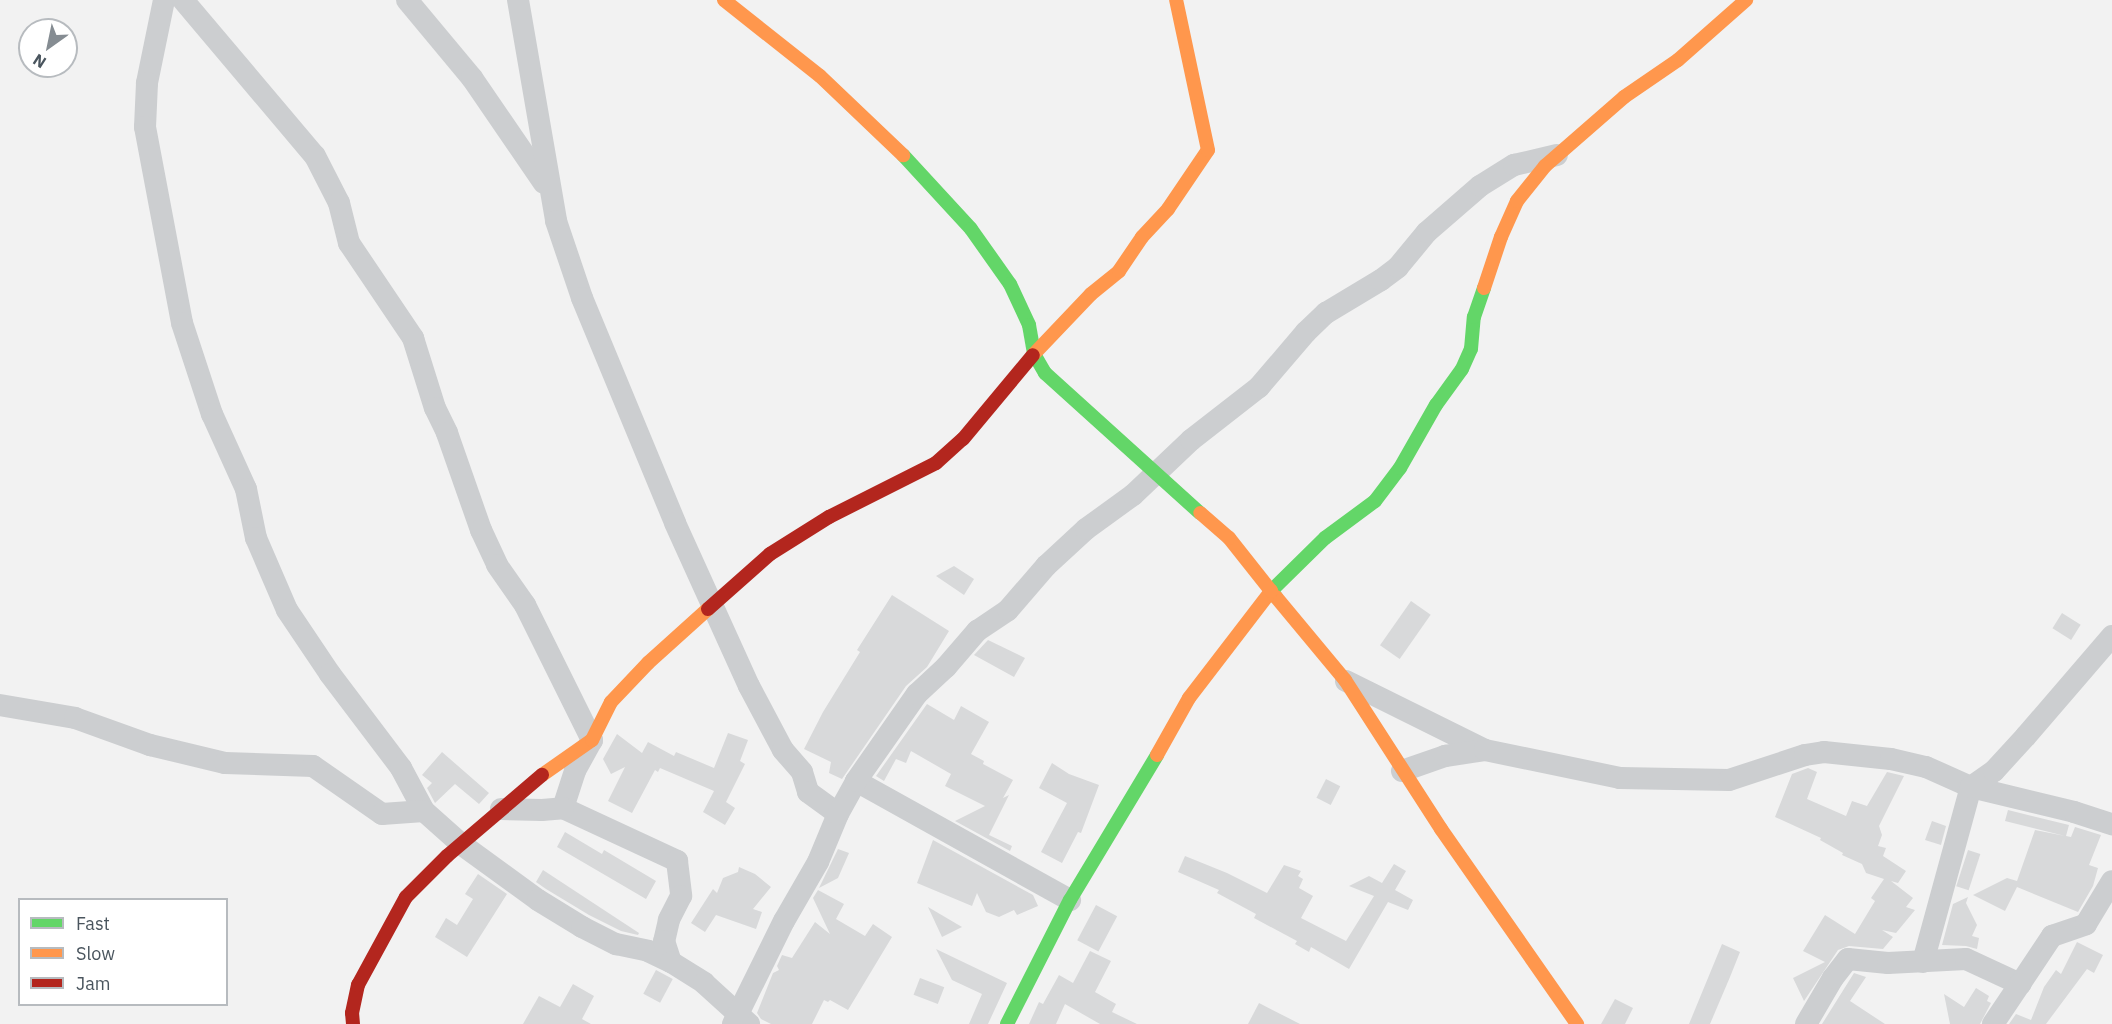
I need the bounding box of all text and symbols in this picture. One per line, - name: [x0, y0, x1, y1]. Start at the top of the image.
- north arrow: [18, 18, 78, 78]
- text: N: [29, 50, 50, 73]
- legend: [18, 898, 228, 1006]
- text: Fast: [76, 912, 110, 935]
- text: Slow: [76, 942, 115, 965]
- text: Jam: [76, 972, 111, 995]

